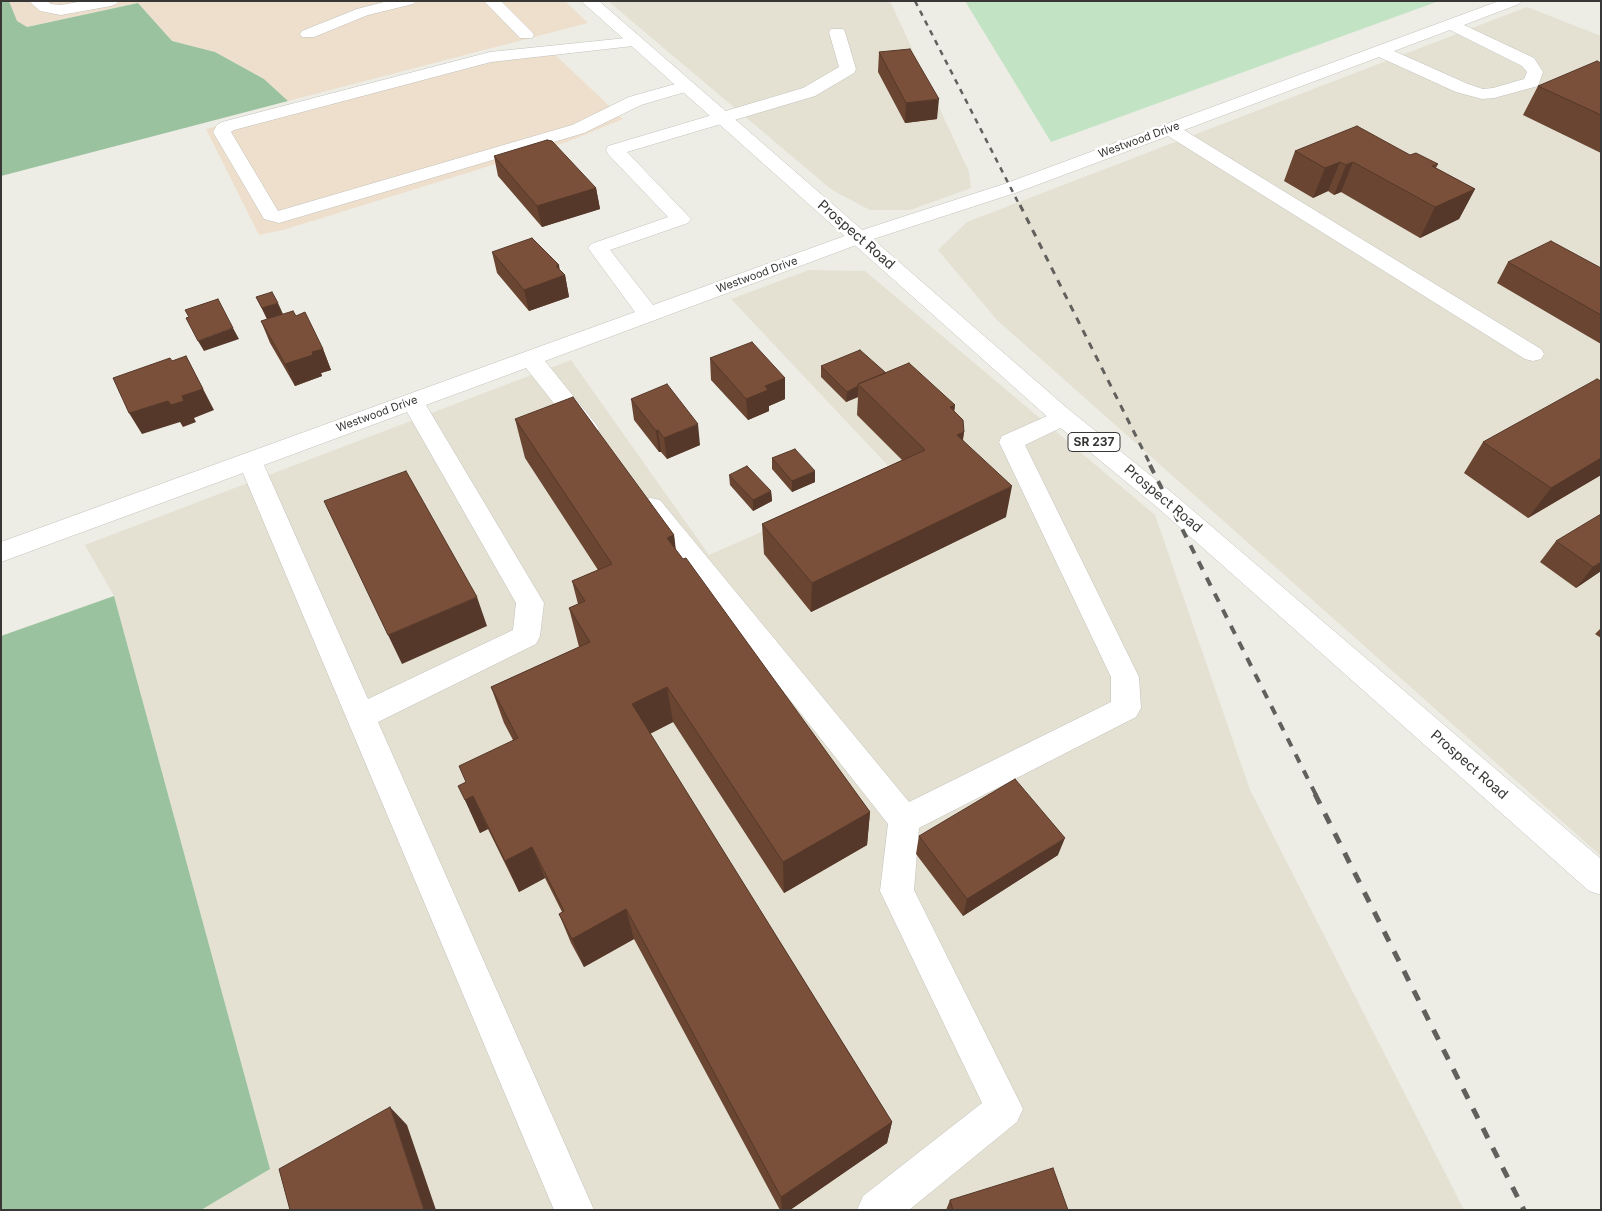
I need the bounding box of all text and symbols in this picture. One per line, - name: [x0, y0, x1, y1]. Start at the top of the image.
- street label: Westwood Drive: [1097, 119, 1181, 161]
- street label: Prospect Road: [814, 197, 898, 273]
- street label: Westwood Drive: [715, 254, 799, 296]
- street label: Westwood Drive: [335, 393, 419, 435]
- road number: SR 237: [1068, 432, 1120, 452]
- street label: Prospect Road: [1121, 461, 1205, 537]
- street label: Prospect Road: [1427, 727, 1511, 803]

